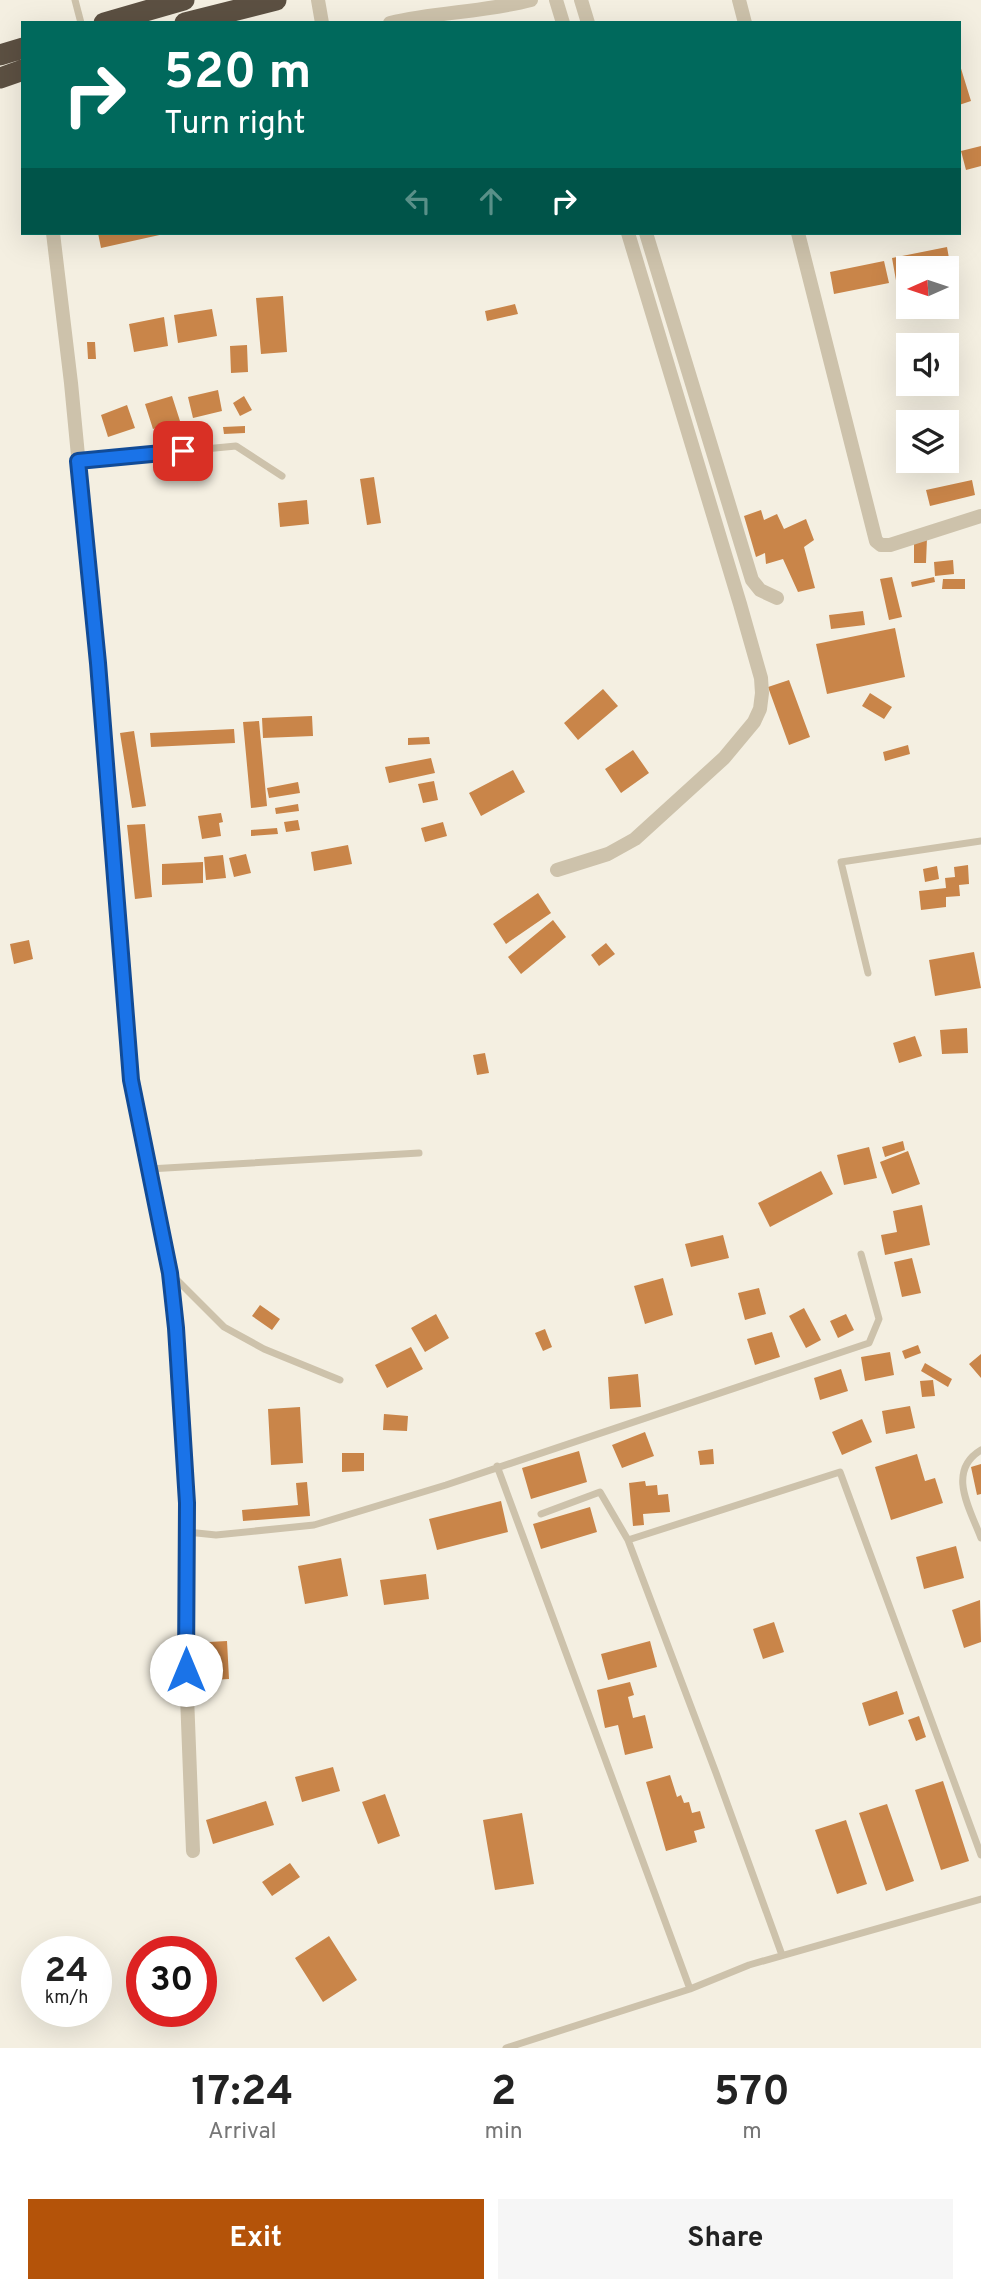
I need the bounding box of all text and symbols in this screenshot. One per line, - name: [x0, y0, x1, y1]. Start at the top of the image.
- text: 520 m: [164, 44, 311, 106]
- icon: right: [49, 49, 140, 140]
- text: Turn right: [164, 105, 306, 145]
- icon: left: [399, 182, 437, 220]
- icon: ahead: [472, 182, 510, 220]
- icon: right: [545, 182, 583, 220]
- north arrow: [896, 256, 959, 318]
- map controls: [896, 256, 959, 473]
- button: sound: [896, 333, 959, 396]
- button: layers: [896, 410, 959, 473]
- pin: [153, 421, 213, 481]
- icon: arrive: [164, 432, 202, 470]
- position arrow: [149, 1633, 223, 1707]
- speed limit sign: 30: [126, 1936, 217, 2027]
- text: 24: [45, 1950, 88, 1994]
- text: km/h: [45, 1987, 88, 2010]
- text: 17:24: [191, 2067, 293, 2120]
- text: 2: [491, 2067, 517, 2120]
- text: 570: [714, 2067, 790, 2120]
- text: Arrival: [208, 2118, 277, 2147]
- text: min: [485, 2118, 523, 2147]
- text: m: [742, 2118, 762, 2147]
- button: Exit: [28, 2199, 484, 2279]
- button: Share: [498, 2199, 953, 2279]

